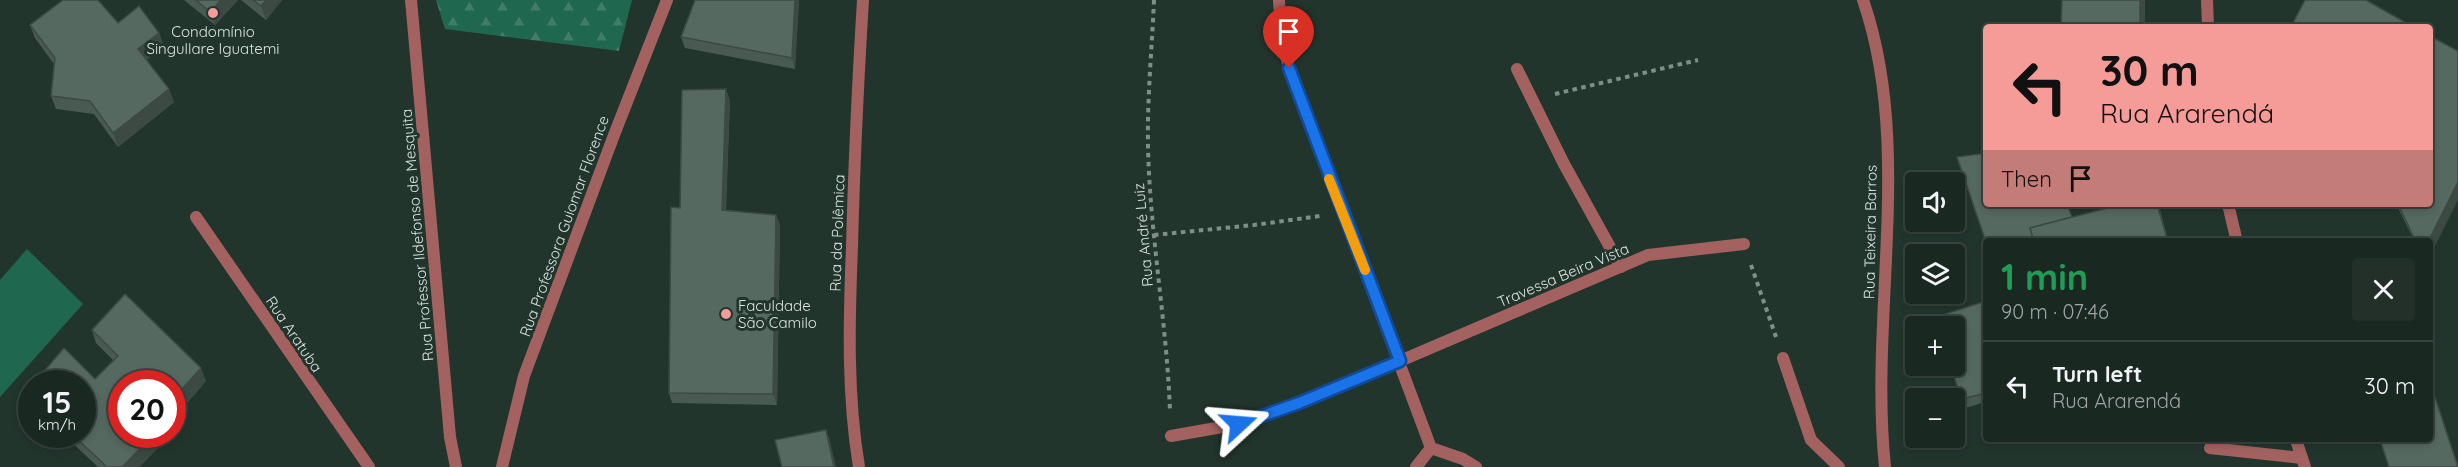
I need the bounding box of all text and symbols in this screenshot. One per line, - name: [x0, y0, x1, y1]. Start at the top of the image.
- marker: Condomínio Singullare Iguatemi: [206, 6, 220, 20]
- pin: [1263, 6, 1314, 68]
- icon: arrive: [1272, 15, 1305, 48]
- place label: Condomínio Singullare Iguatemi: [146, 22, 280, 58]
- text: 30 m: [2100, 44, 2199, 97]
- icon: left: [2001, 48, 2079, 126]
- text: Rua Ararendá: [2100, 96, 2274, 130]
- street label: Rua Professor Ildefonso de Mesquita: [396, 108, 438, 362]
- street label: Rua Professora Guiomar Florence: [515, 113, 613, 339]
- icon: arrive: [2064, 162, 2097, 195]
- street label: Rua Teixeira Barros: [1859, 165, 1881, 299]
- text: Then: [2001, 165, 2052, 193]
- map controls: [1905, 172, 1965, 448]
- button: sound: [1905, 172, 1965, 232]
- street label: Rua da Polêmica: [825, 174, 849, 292]
- street label: Rua André Luiz: [1129, 182, 1157, 288]
- street label: Travessa Beira Vista: [1494, 239, 1632, 311]
- button: layers: [1905, 244, 1965, 304]
- text: 1 min: [2001, 254, 2088, 299]
- button: close: [2352, 258, 2415, 321]
- street label: Rua Aratuba: [262, 292, 326, 376]
- place label: Faculdade São Camilo: [738, 296, 817, 332]
- text: 90 m · 07:46: [2001, 299, 2109, 324]
- marker: Faculdade São Camilo: [719, 307, 733, 321]
- button: +: [1905, 316, 1965, 376]
- text: Turn left: [2052, 360, 2142, 388]
- speed limit sign: 20: [108, 370, 186, 448]
- icon: left: [2001, 370, 2034, 403]
- text: 30 m: [2364, 372, 2415, 400]
- text: 15: [43, 383, 71, 421]
- button: −: [1905, 388, 1965, 448]
- text: Rua Ararendá: [2052, 388, 2181, 413]
- position arrow: [1207, 392, 1271, 456]
- text: km/h: [38, 415, 76, 434]

